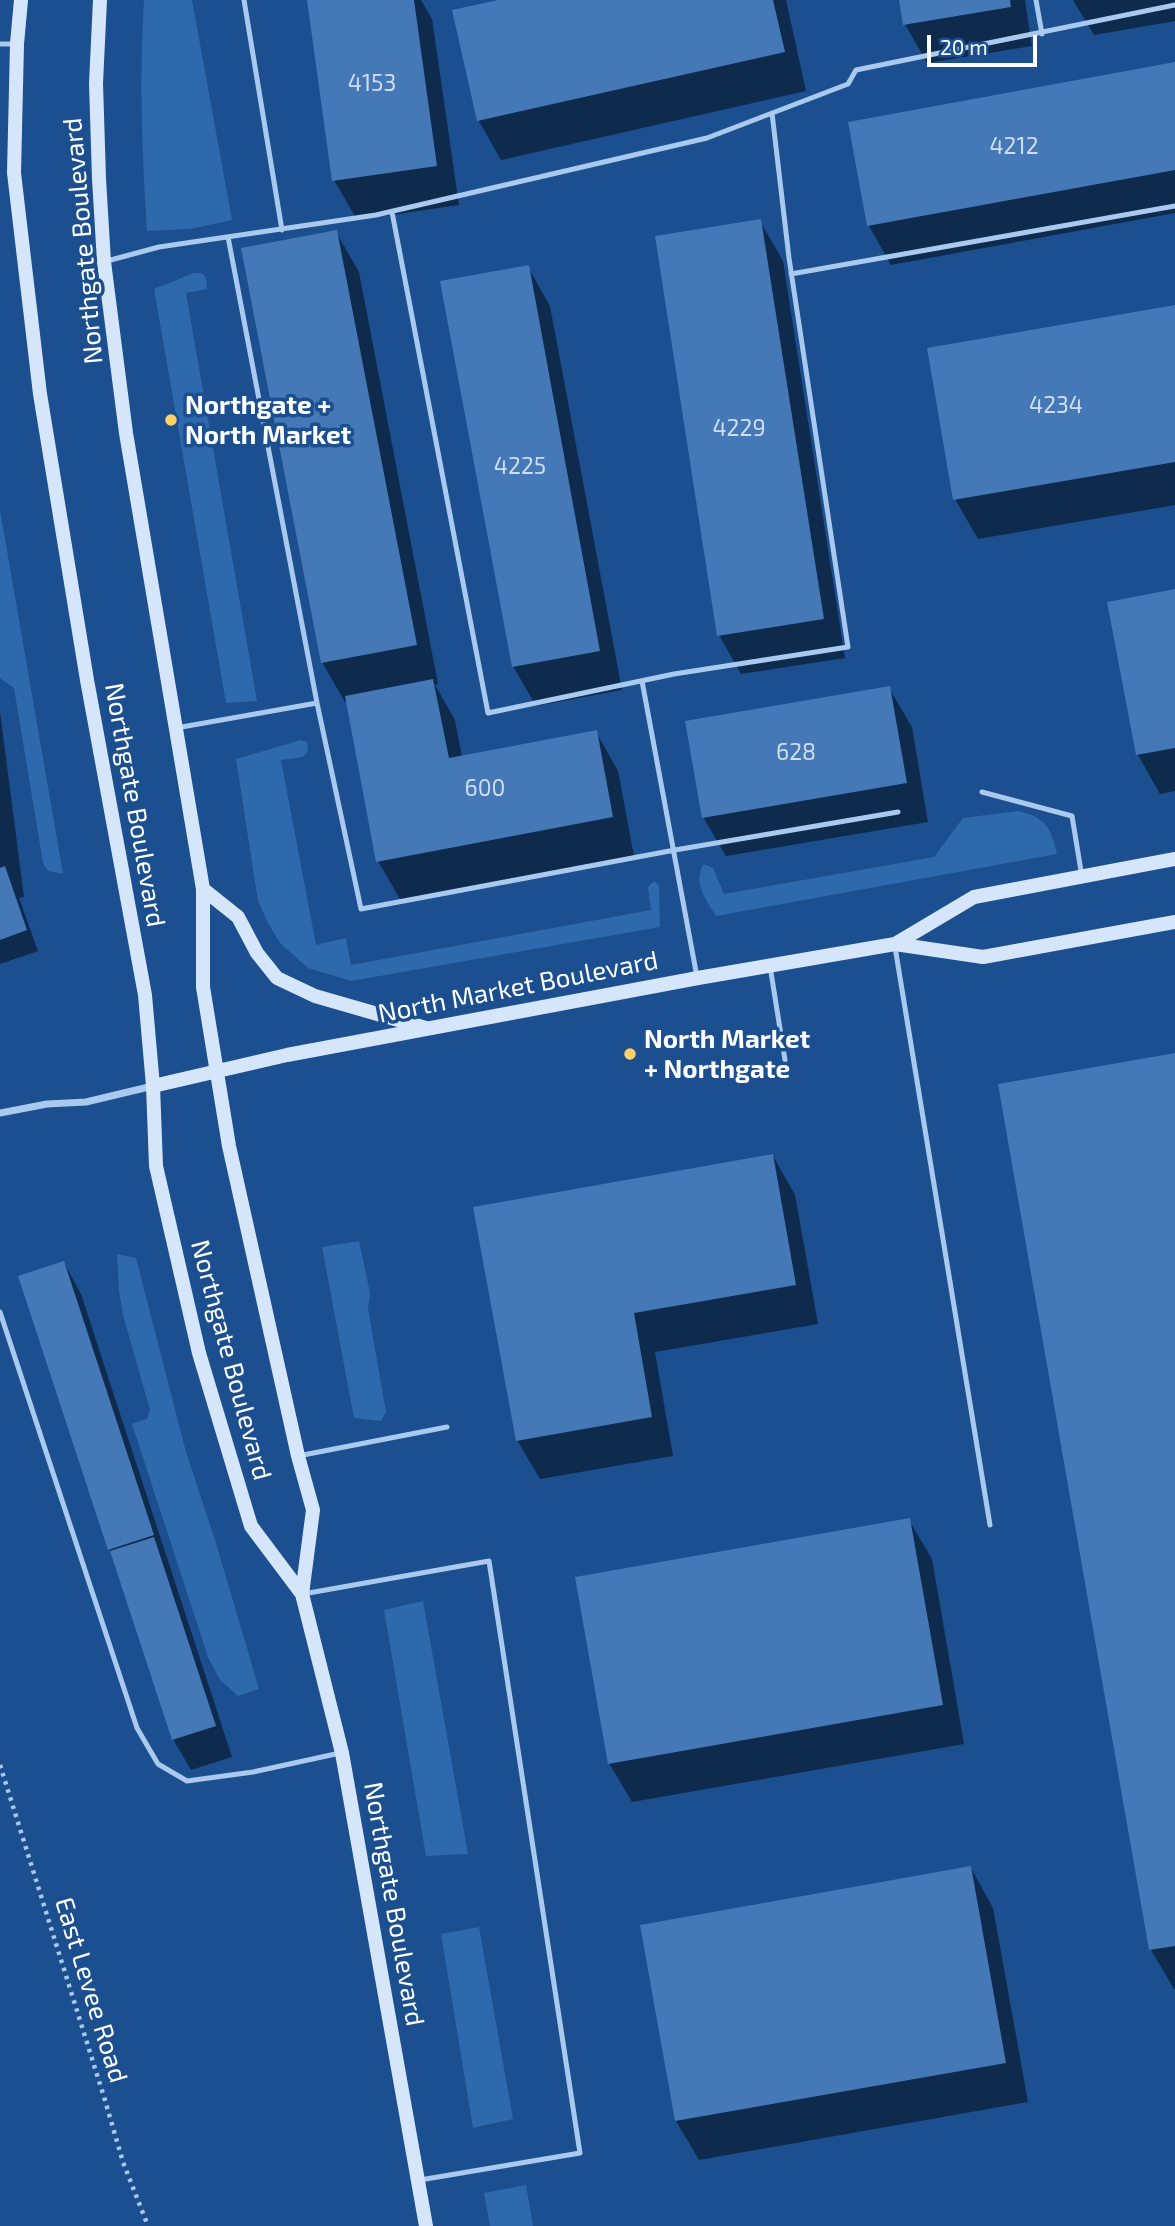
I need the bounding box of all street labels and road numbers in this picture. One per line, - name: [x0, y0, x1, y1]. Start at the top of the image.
- street label: Northgate Boulevard: [57, 117, 109, 365]
- street label: Northgate Boulevard: [98, 681, 172, 929]
- street label: North Market Boulevard: [375, 945, 661, 1029]
- street label: Northgate Boulevard: [184, 1237, 278, 1483]
- street label: Northgate Boulevard: [357, 1780, 431, 2028]
- street label: East Levee Road: [48, 1894, 134, 2086]

